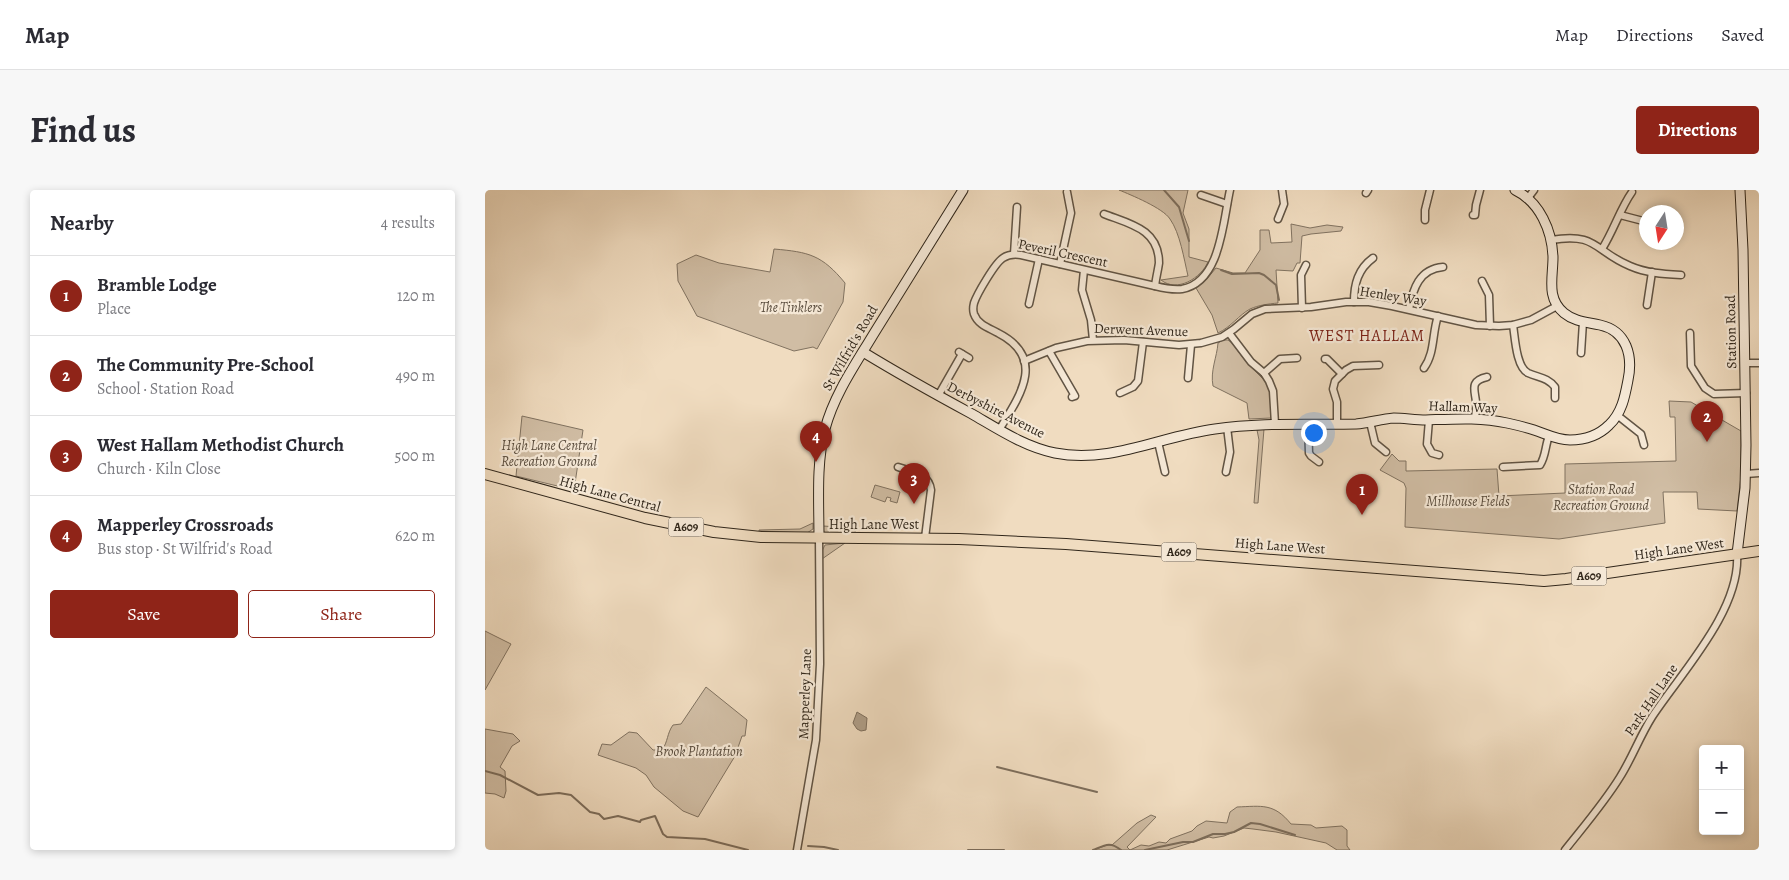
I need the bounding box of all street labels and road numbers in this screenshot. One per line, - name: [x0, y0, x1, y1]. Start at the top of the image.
- street label: Peveril Crescent: [1017, 234, 1110, 272]
- street label: Henley Way: [1358, 281, 1428, 311]
- street label: Station Road: [1721, 295, 1741, 369]
- street label: St Wilfrid's Road: [818, 301, 882, 394]
- street label: Derwent Avenue: [1094, 319, 1188, 341]
- street label: Derbyshire Avenue: [944, 377, 1048, 443]
- street label: Hallam Way: [1428, 396, 1499, 418]
- street label: High Lane Central: [557, 471, 663, 517]
- street label: High Lane West: [829, 515, 920, 534]
- road number: A609: [669, 518, 703, 537]
- street label: High Lane West: [1234, 533, 1326, 559]
- street label: High Lane West: [1633, 533, 1725, 565]
- road number: A609: [1161, 542, 1197, 562]
- road number: A609: [1571, 566, 1607, 586]
- street label: Mapperley Lane: [794, 648, 816, 740]
- street label: Park Hall Lane: [1620, 660, 1682, 740]

